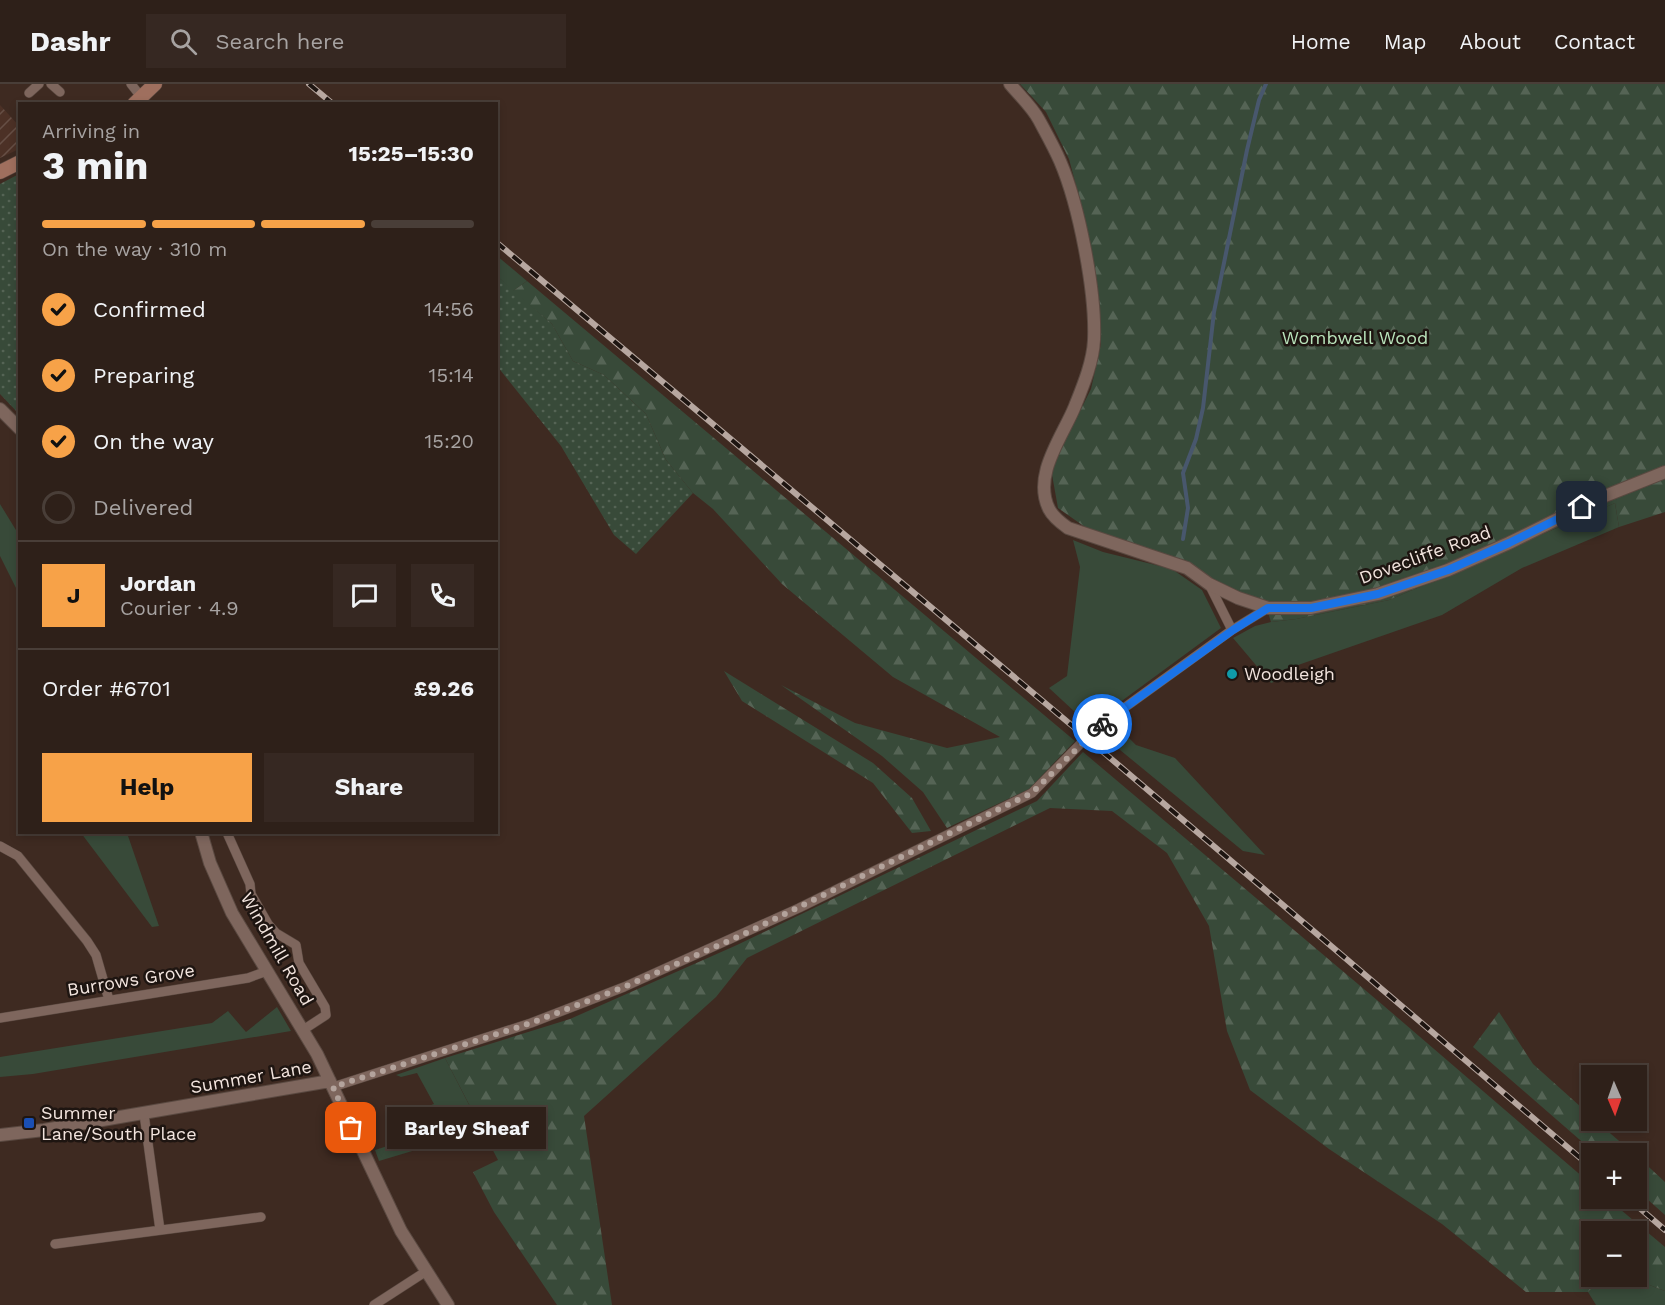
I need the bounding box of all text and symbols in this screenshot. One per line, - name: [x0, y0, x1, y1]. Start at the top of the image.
- search box: [146, 14, 566, 68]
- text: Dashr: [30, 25, 110, 58]
- icon: search: [167, 25, 200, 58]
- text: Search here: [215, 29, 344, 54]
- text: Home: [1291, 29, 1351, 54]
- text: Map: [1384, 29, 1427, 54]
- text: About: [1460, 29, 1521, 54]
- text: Contact: [1554, 29, 1635, 54]
- text: Arriving in: [42, 119, 140, 143]
- text: 15:25–15:30: [349, 141, 474, 166]
- text: 3 min: [42, 143, 149, 188]
- text: On the way · 310 m: [42, 237, 227, 261]
- icon: check: [42, 293, 75, 326]
- text: Confirmed: [93, 297, 206, 322]
- text: 14:56: [424, 297, 474, 321]
- park label: Wombwell Wood: [1282, 327, 1428, 348]
- icon: check: [42, 359, 75, 392]
- text: Preparing: [93, 363, 194, 388]
- text: 15:14: [429, 363, 474, 387]
- icon: check: [42, 425, 75, 458]
- text: On the way: [93, 429, 214, 454]
- text: 15:20: [425, 429, 474, 453]
- pin: [1556, 481, 1607, 532]
- icon: home: [1565, 490, 1598, 523]
- text: Delivered: [93, 495, 193, 520]
- street label: Dovecliffe Road: [1356, 521, 1493, 588]
- button: chat: [333, 564, 396, 627]
- button: phone: [411, 564, 474, 627]
- text: Jordan: [120, 571, 196, 596]
- text: J: [67, 583, 80, 608]
- text: Courier · 4.9: [120, 596, 239, 620]
- place label: Woodleigh: [1244, 663, 1335, 684]
- marker: Woodleigh: [1225, 667, 1239, 681]
- text: Order #6701: [42, 676, 171, 701]
- text: £9.26: [414, 676, 474, 701]
- courier: [1072, 694, 1132, 754]
- icon: bike: [1086, 708, 1119, 741]
- button: Help: [42, 753, 252, 822]
- button: Share: [264, 753, 474, 822]
- street label: Windmill Road: [237, 889, 318, 1009]
- street label: Burrows Grove: [66, 959, 196, 1000]
- street label: Summer Lane: [189, 1056, 313, 1098]
- north arrow: [1581, 1065, 1647, 1131]
- map controls: [1581, 1065, 1647, 1287]
- place label: Summer Lane/South Place: [41, 1102, 197, 1144]
- pin: [325, 1102, 376, 1153]
- callout: Barley Sheaf: [387, 1107, 546, 1149]
- icon: bag: [334, 1111, 367, 1144]
- marker: Summer Lane/South Place: [22, 1116, 36, 1130]
- text: Barley Sheaf: [404, 1116, 529, 1140]
- button: +: [1581, 1143, 1647, 1209]
- button: −: [1581, 1221, 1647, 1287]

